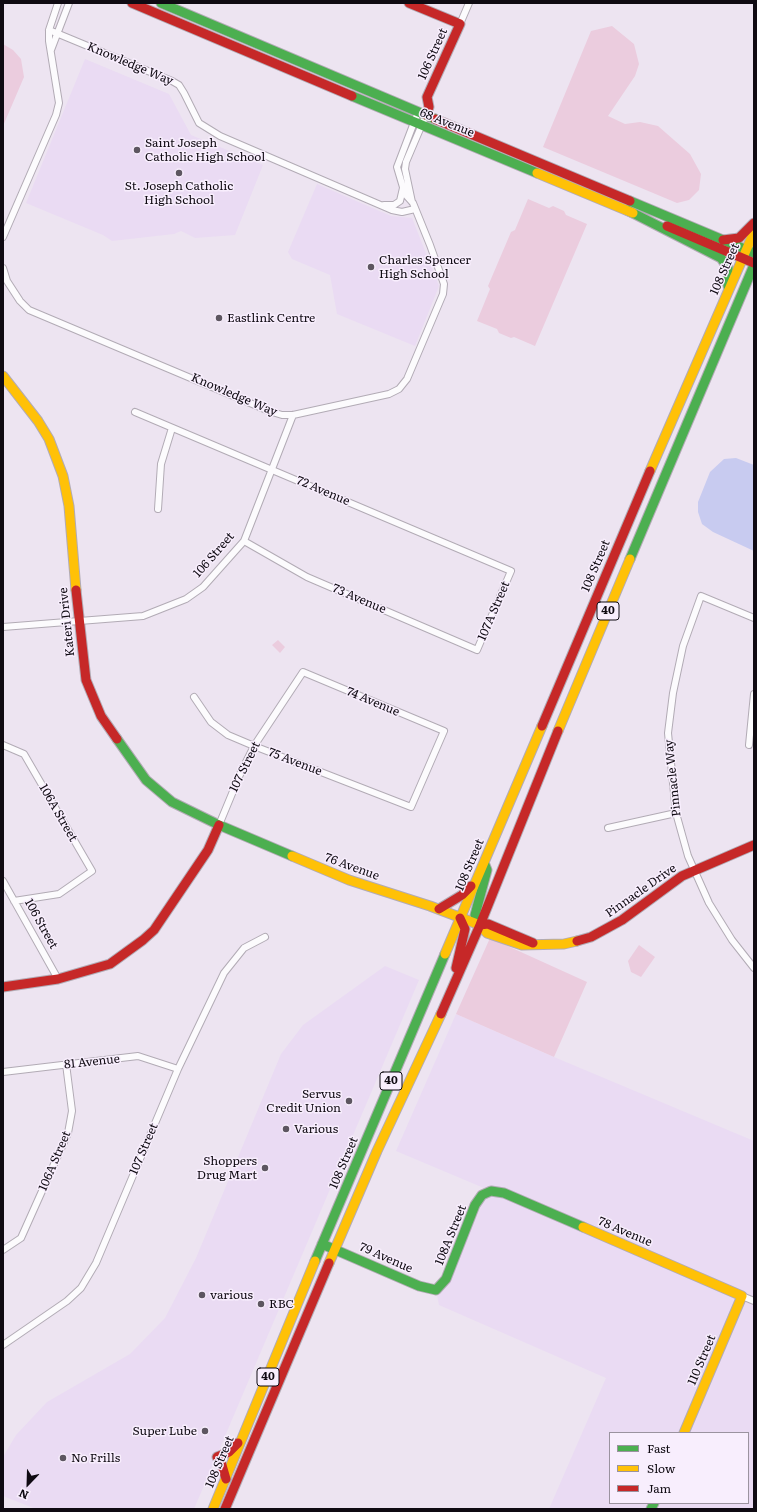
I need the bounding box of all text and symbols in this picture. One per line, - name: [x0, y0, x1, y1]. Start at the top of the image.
- street label: 106 Street: [415, 26, 451, 82]
- street label: Knowledge Way: [85, 39, 175, 89]
- street label: 68 Avenue: [418, 106, 476, 140]
- place label: Saint Joseph Catholic High School: [145, 136, 265, 164]
- marker: Saint Joseph Catholic High School: [132, 145, 142, 155]
- marker: St. Joseph Catholic High School: [174, 168, 184, 178]
- place label: St. Joseph Catholic High School: [125, 179, 233, 207]
- street label: 108 Street: [707, 241, 743, 297]
- place label: Charles Spencer High School: [379, 253, 471, 281]
- marker: Charles Spencer High School: [366, 262, 376, 272]
- place label: Eastlink Centre: [227, 311, 315, 325]
- marker: Eastlink Centre: [214, 313, 224, 323]
- street label: Knowledge Way: [189, 370, 279, 420]
- street label: 72 Avenue: [294, 473, 352, 509]
- street label: 106 Street: [191, 530, 237, 580]
- street label: 108 Street: [579, 538, 613, 594]
- street label: 107A Street: [475, 579, 513, 643]
- street label: 73 Avenue: [330, 581, 388, 617]
- street label: Kateri Drive: [56, 587, 78, 657]
- road number: 40: [597, 602, 619, 620]
- street label: 74 Avenue: [344, 684, 402, 720]
- street label: 107 Street: [227, 739, 263, 795]
- street label: Pinnacle Way: [662, 739, 684, 817]
- street label: 75 Avenue: [266, 745, 324, 779]
- street label: 106A Street: [36, 782, 80, 844]
- street label: 108 Street: [453, 837, 487, 893]
- street label: 76 Avenue: [323, 850, 381, 884]
- street label: Pinnacle Drive: [603, 861, 679, 921]
- street label: 106 Street: [21, 896, 61, 952]
- street label: 81 Avenue: [63, 1052, 121, 1072]
- road number: 40: [380, 1072, 402, 1090]
- place label: Servus Credit Union: [266, 1087, 341, 1115]
- marker: Servus Credit Union: [344, 1096, 354, 1106]
- street label: 107 Street: [127, 1121, 161, 1177]
- place label: Various: [294, 1122, 338, 1136]
- marker: Various: [281, 1124, 291, 1134]
- street label: 106A Street: [36, 1129, 74, 1193]
- street label: 108 Street: [327, 1135, 361, 1191]
- place label: Shoppers Drug Mart: [197, 1154, 257, 1182]
- marker: Shoppers Drug Mart: [260, 1163, 270, 1173]
- street label: 108A Street: [432, 1203, 470, 1267]
- street label: 78 Avenue: [596, 1214, 654, 1250]
- street label: 79 Avenue: [357, 1240, 415, 1276]
- place label: various: [210, 1288, 253, 1302]
- marker: various: [197, 1290, 207, 1300]
- place label: RBC: [269, 1297, 294, 1311]
- marker: RBC: [256, 1299, 266, 1309]
- street label: 110 Street: [685, 1333, 719, 1387]
- road number: 40: [257, 1368, 279, 1386]
- place label: Super Lube: [132, 1424, 197, 1438]
- marker: Super Lube: [200, 1426, 210, 1436]
- legend: [609, 1432, 749, 1504]
- street label: 108 Street: [203, 1434, 237, 1490]
- text: Fast: [647, 1439, 670, 1457]
- place label: No Frills: [71, 1451, 120, 1465]
- marker: No Frills: [58, 1453, 68, 1463]
- text: Slow: [647, 1459, 675, 1477]
- north arrow: [8, 1464, 48, 1504]
- text: Jam: [647, 1479, 671, 1497]
- text: N: [16, 1486, 31, 1504]

